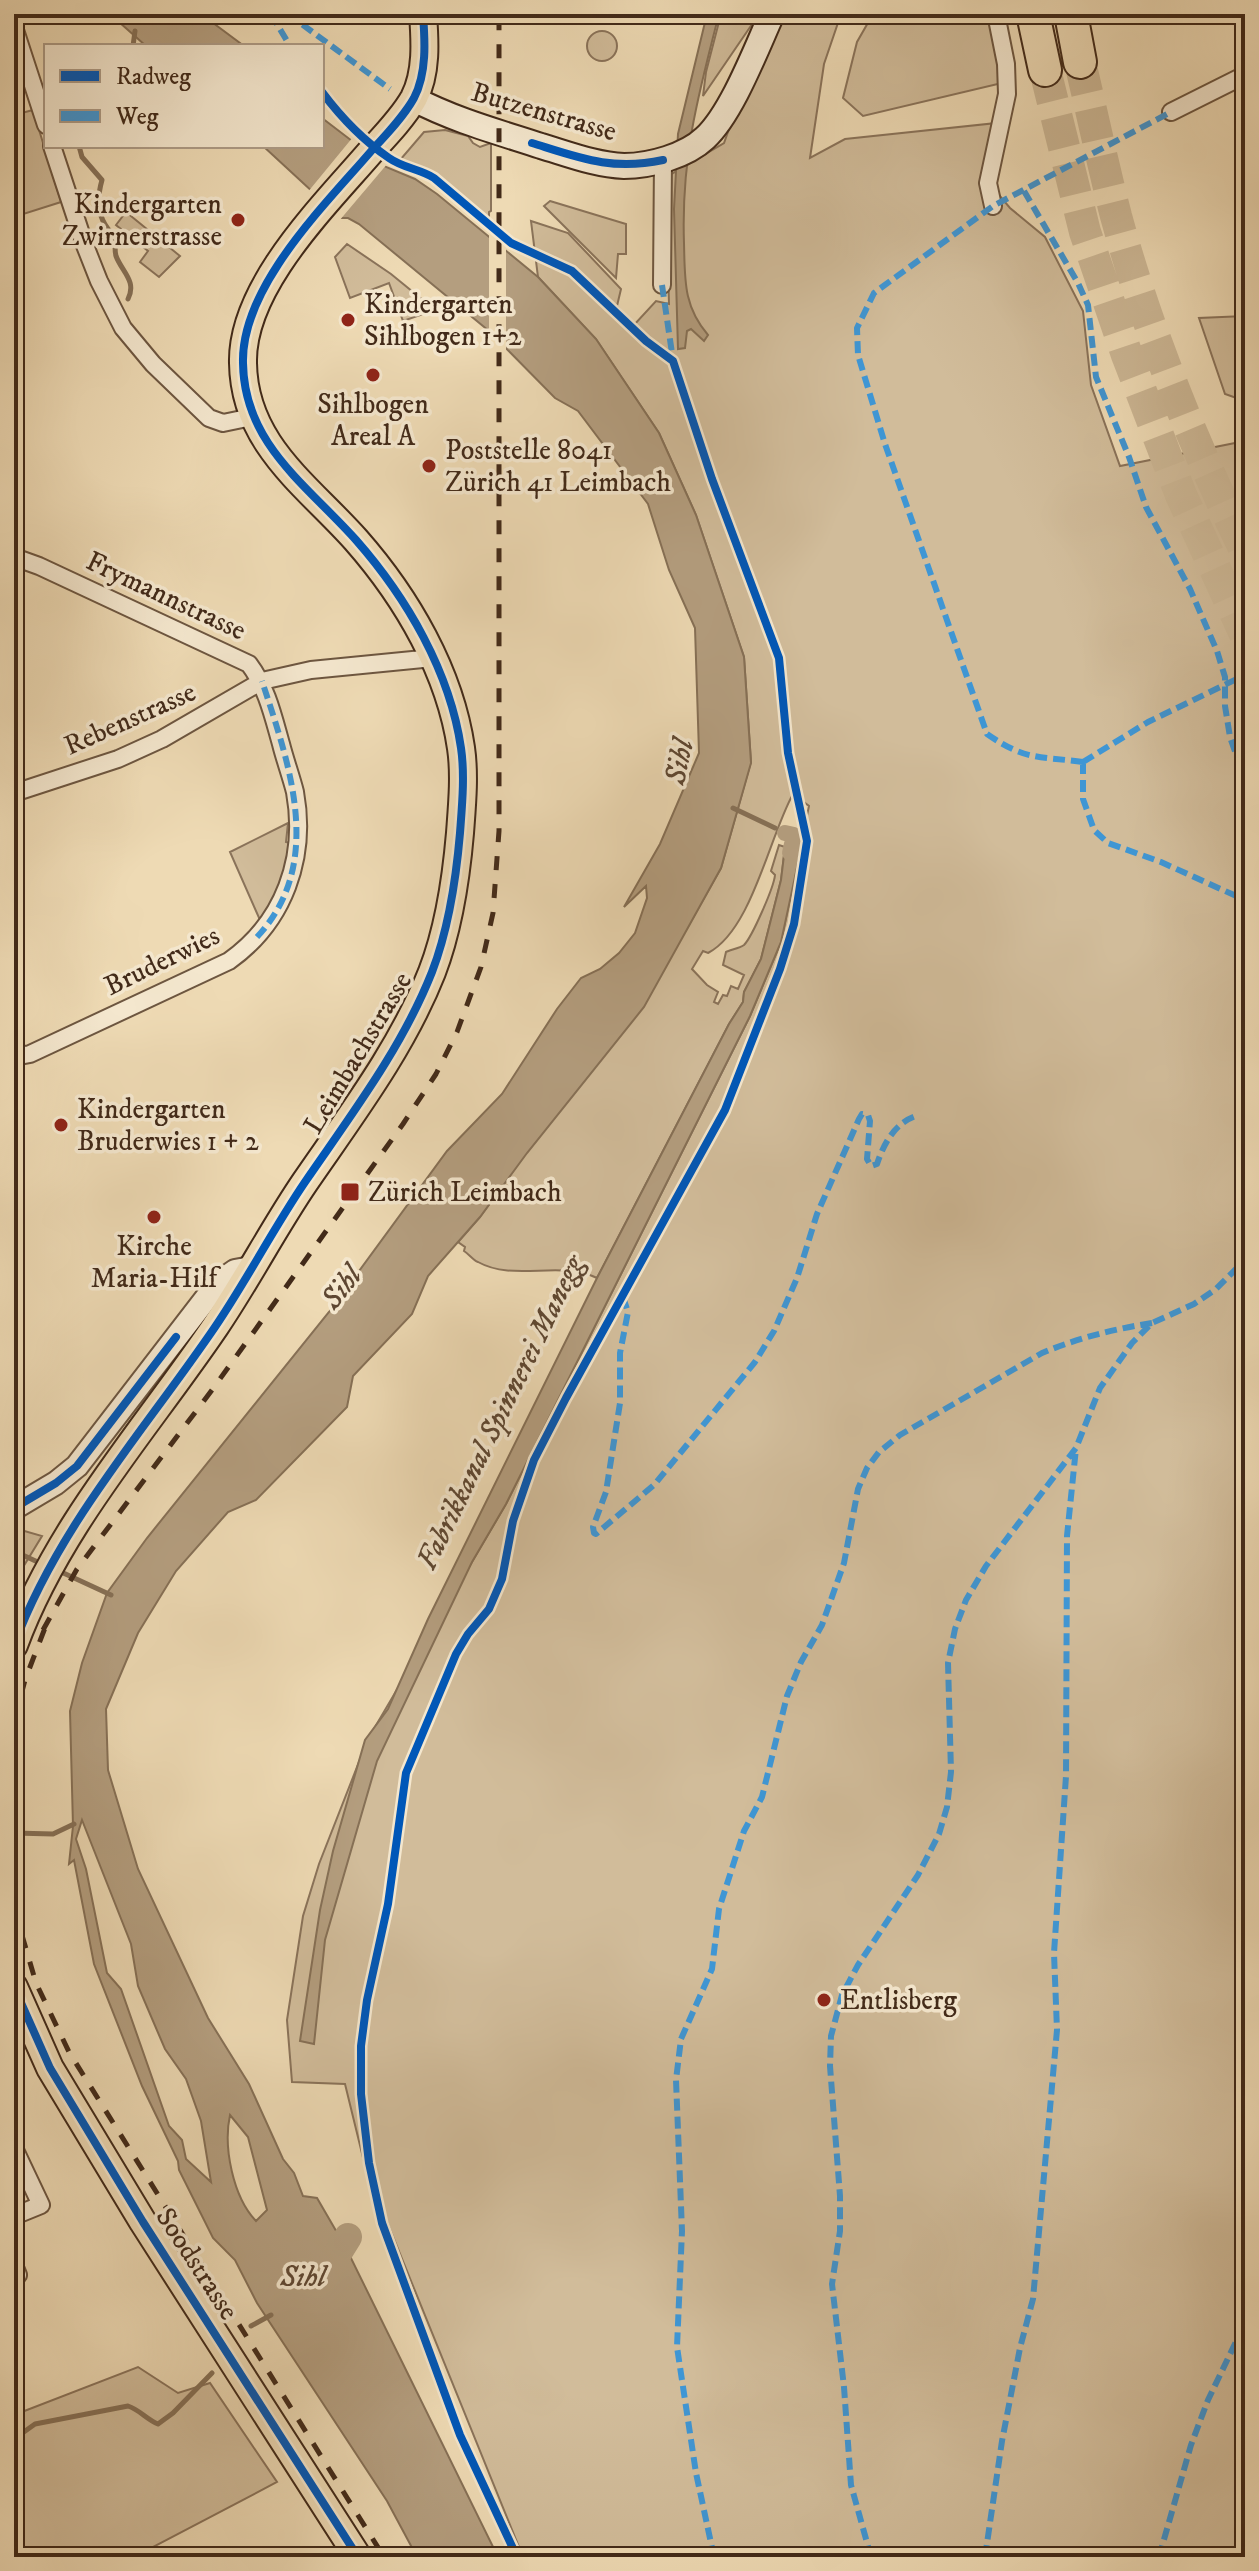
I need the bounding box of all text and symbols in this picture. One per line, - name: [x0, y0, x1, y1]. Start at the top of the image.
- legend: [44, 44, 324, 148]
- text: Radweg: [116, 62, 191, 92]
- street label: Butzenstrasse: [467, 75, 621, 149]
- text: Weg: [115, 102, 159, 132]
- place label: Kindergarten Zwirnerstrasse: [62, 187, 222, 254]
- marker: Kindergarten Zwirnerstrasse: [229, 211, 247, 229]
- place label: Kindergarten Sihlbogen 1+2: [364, 287, 522, 354]
- marker: Kindergarten Sihlbogen 1+2: [339, 311, 357, 329]
- marker: Sihlbogen Areal A: [364, 366, 382, 384]
- place label: Sihlbogen Areal A: [317, 387, 429, 454]
- place label: Poststelle 8041 Zürich 41 Leimbach: [445, 433, 671, 500]
- marker: Poststelle 8041 Zürich 41 Leimbach: [420, 457, 438, 475]
- street label: Frymannstrasse: [80, 544, 252, 648]
- street label: Rebenstrasse: [59, 674, 201, 764]
- water label: Sihl: [657, 733, 703, 789]
- street label: Bruderwies: [99, 918, 225, 1004]
- street label: Leimbachstrasse: [296, 966, 420, 1140]
- place label: Kindergarten Bruderwies 1 + 2: [77, 1092, 259, 1159]
- marker: Kindergarten Bruderwies 1 + 2: [52, 1116, 70, 1134]
- place label: Zürich Leimbach: [368, 1175, 562, 1210]
- marker: Zürich Leimbach: [339, 1181, 361, 1203]
- marker: Kirche Maria-Hilf: [145, 1208, 163, 1226]
- place label: Kirche Maria-Hilf: [91, 1229, 221, 1296]
- water label: Fabrikkanal Spinnerei Manegg: [409, 1247, 594, 1576]
- water label: Sihl: [313, 1256, 372, 1318]
- place label: Entlisberg: [840, 1983, 957, 2018]
- marker: Entlisberg: [815, 1991, 833, 2009]
- street label: Soodstrasse: [148, 2201, 246, 2327]
- water label: Sihl: [279, 2259, 329, 2296]

